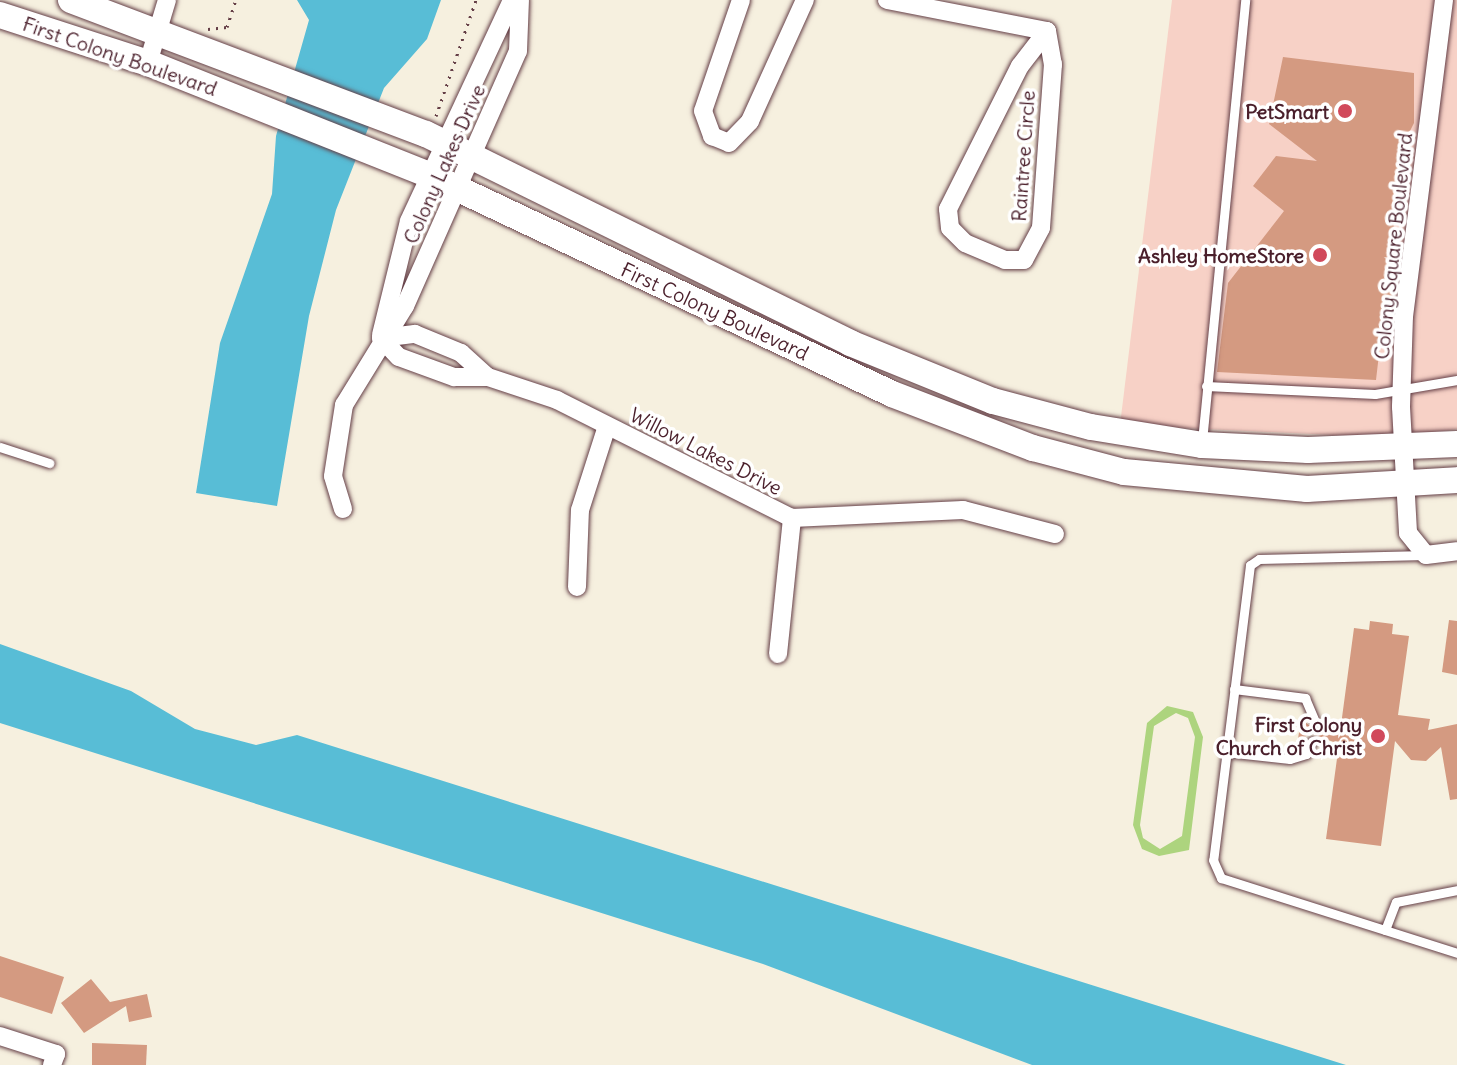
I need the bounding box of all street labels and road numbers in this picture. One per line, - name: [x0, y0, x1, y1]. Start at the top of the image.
- street label: First Colony Boulevard: [20, 11, 220, 101]
- street label: Colony Lakes Drive: [398, 81, 490, 247]
- street label: Raintree Circle: [1006, 90, 1040, 222]
- street label: Colony Square Boulevard: [1369, 131, 1417, 361]
- street label: First Colony Boulevard: [617, 257, 813, 365]
- street label: Willow Lakes Drive: [626, 402, 786, 500]

